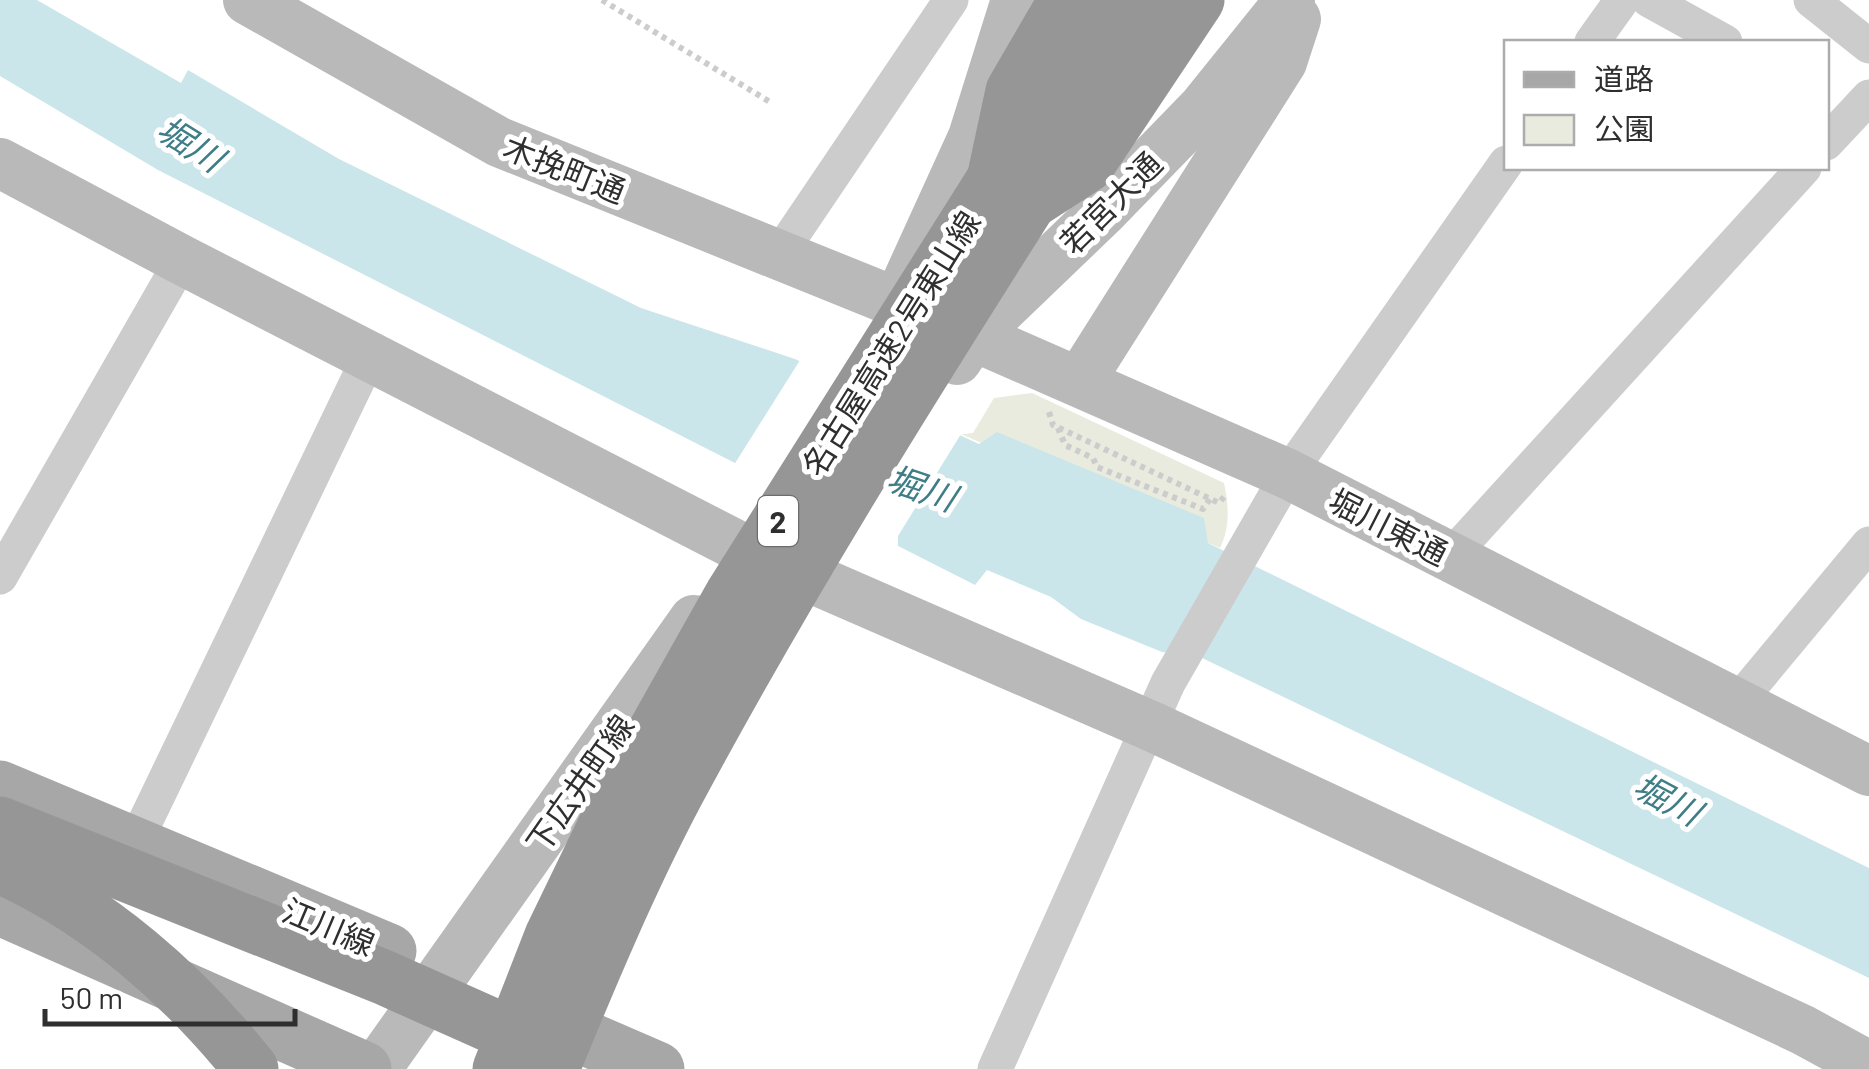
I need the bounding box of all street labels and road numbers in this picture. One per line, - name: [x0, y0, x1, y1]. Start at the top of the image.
- street label: 木挽町通: [499, 126, 631, 210]
- street label: 若宮大通: [1051, 143, 1169, 261]
- street label: 名古屋高速2号東山線: [793, 204, 987, 482]
- street label: 堀川東通: [1323, 480, 1455, 572]
- road number: 2: [758, 496, 798, 546]
- street label: 下広井町線: [518, 707, 640, 859]
- street label: 江川線: [277, 890, 381, 962]

